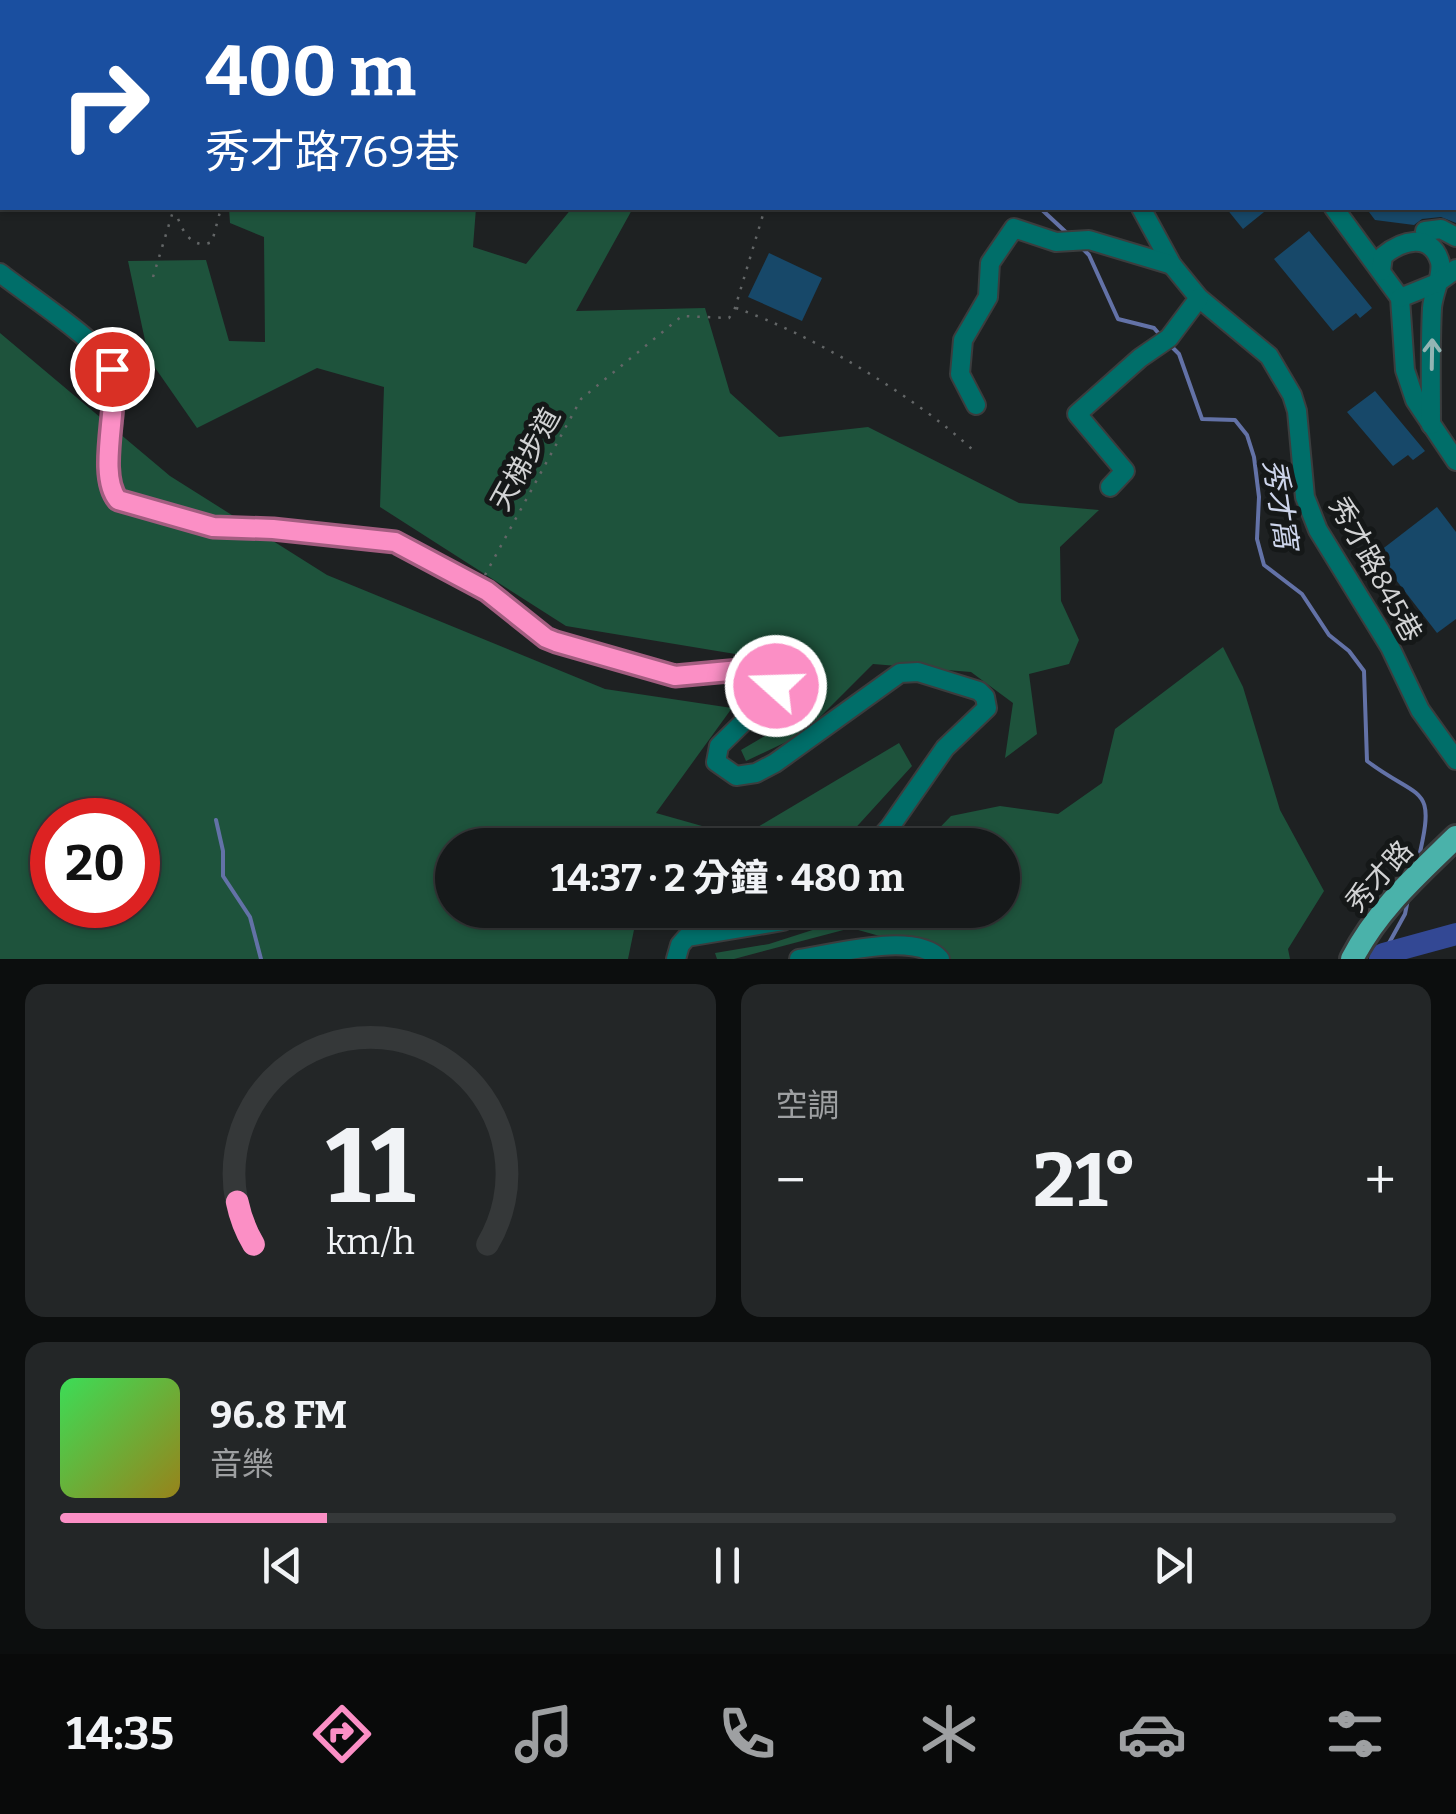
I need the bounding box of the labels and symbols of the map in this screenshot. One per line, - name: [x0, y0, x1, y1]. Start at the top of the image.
- pin: [70, 327, 155, 412]
- one-way arrow: [1422, 339, 1442, 372]
- street label: 天梯步道: [484, 402, 567, 516]
- water label: 秀才窩: [1256, 457, 1305, 555]
- street label: 秀才路845巷: [1322, 491, 1429, 647]
- position arrow: [724, 634, 828, 738]
- speed limit sign: 20: [30, 798, 160, 928]
- street label: 秀才路: [1339, 834, 1420, 919]

